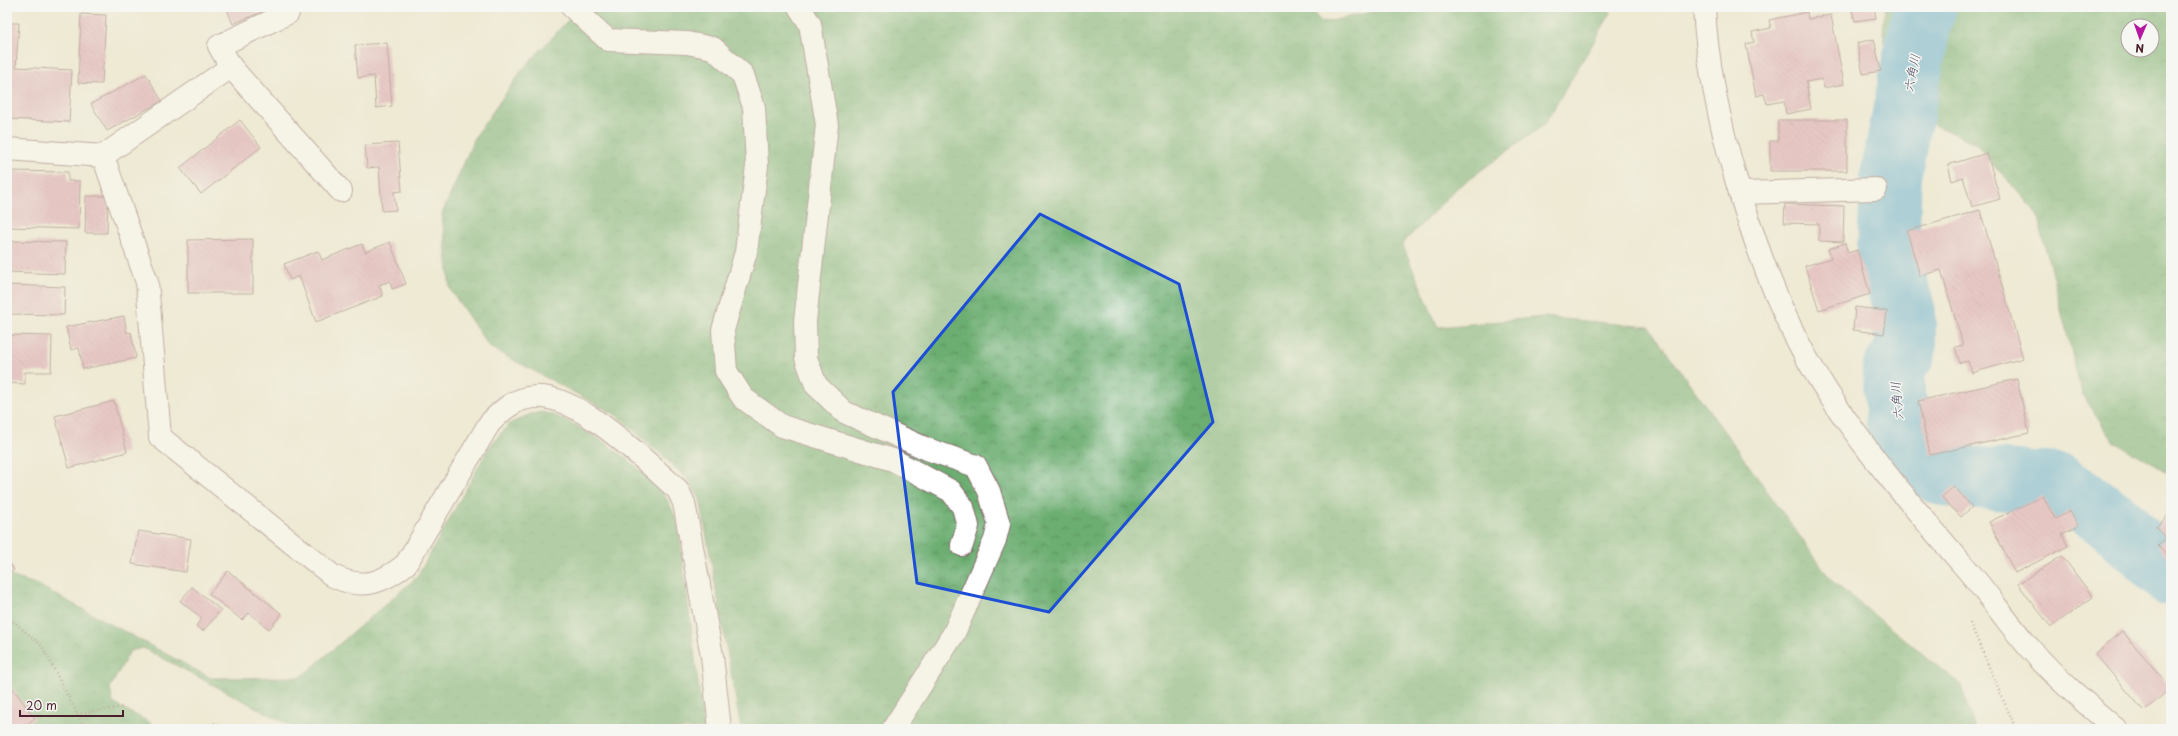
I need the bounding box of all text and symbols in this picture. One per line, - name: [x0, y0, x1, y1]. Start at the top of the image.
- north arrow: [2120, 18, 2160, 58]
- text: N: [2135, 40, 2144, 57]
- water label: 六角川: [1898, 52, 1924, 94]
- water label: 六角川: [1885, 381, 1907, 421]
- scale bar: [20, 692, 123, 718]
- text: 20 m: [26, 696, 57, 714]

